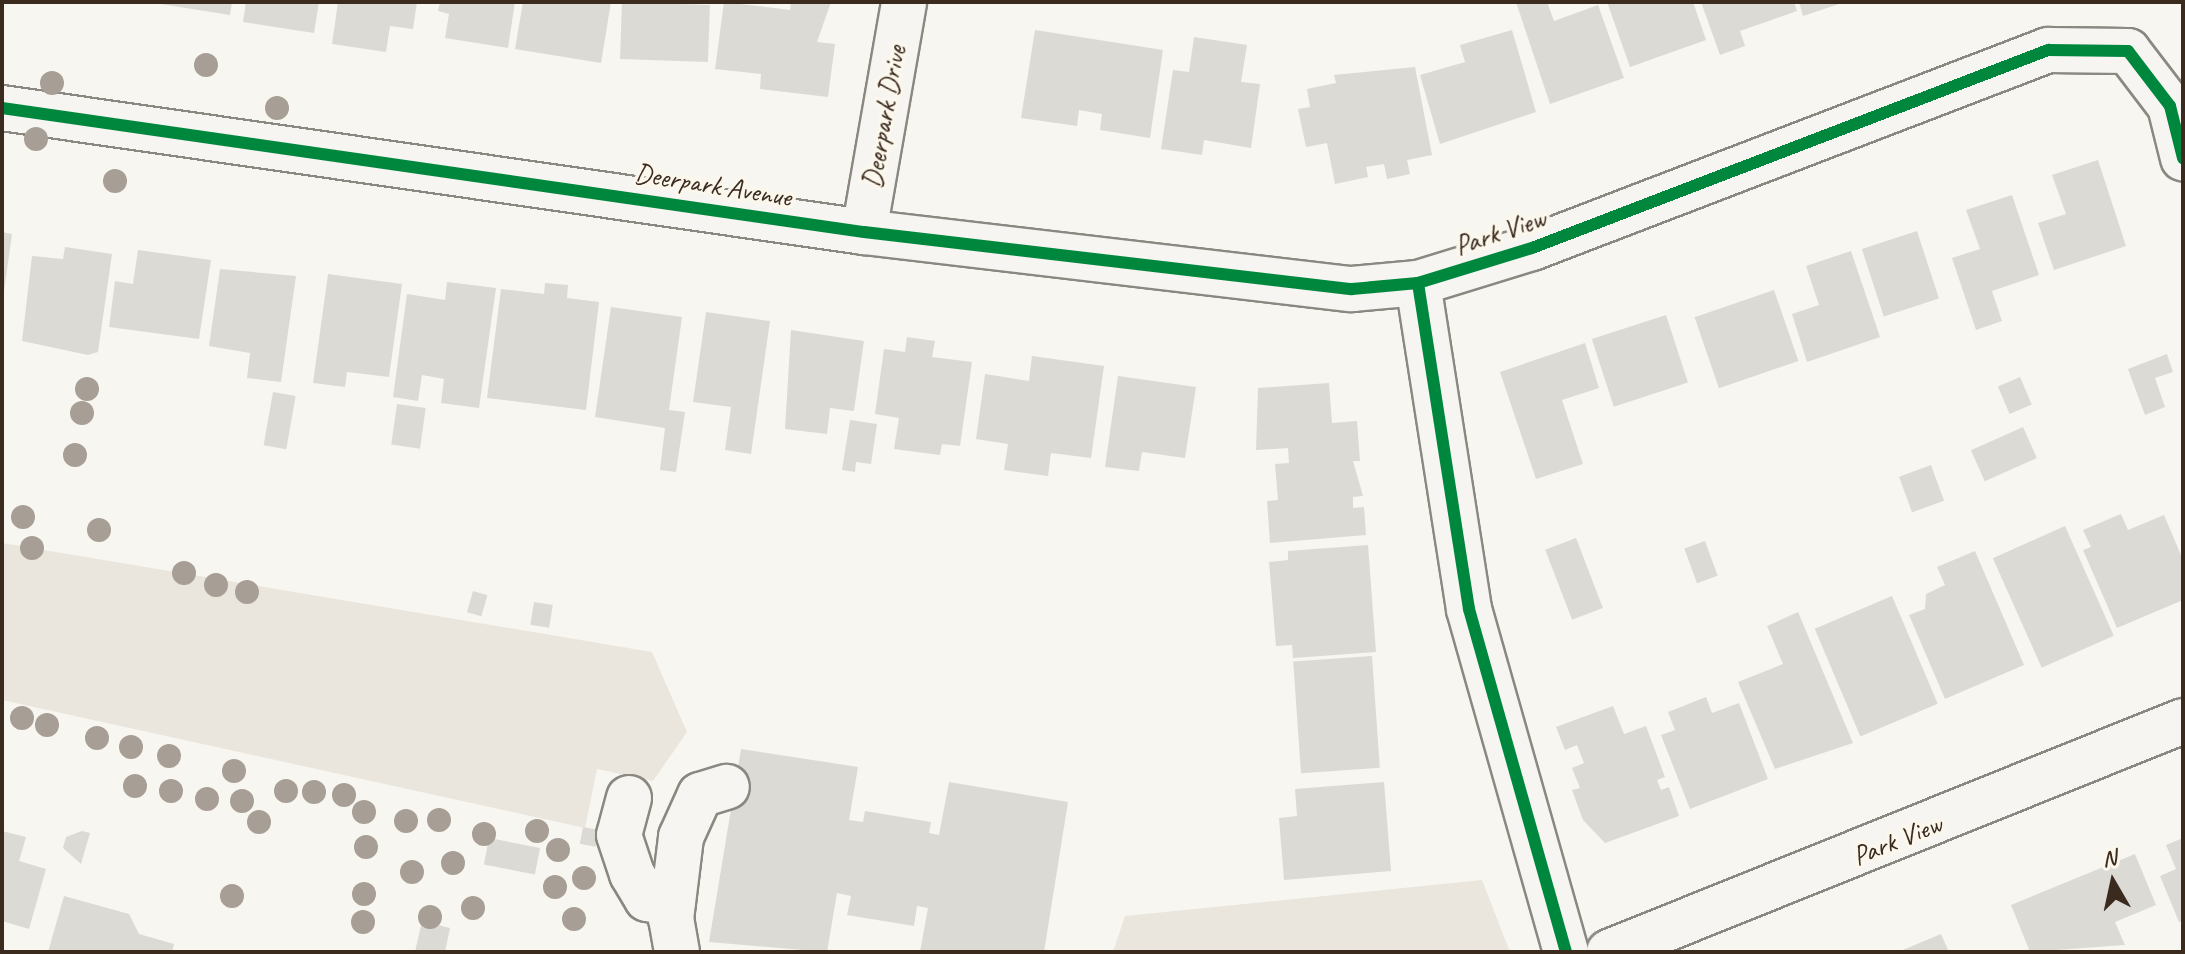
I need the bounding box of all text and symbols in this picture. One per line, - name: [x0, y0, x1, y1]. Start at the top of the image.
- street label: Deerpark Drive: [855, 43, 913, 191]
- street label: Deerpark Avenue: [632, 156, 794, 214]
- street label: Park View: [1450, 202, 1550, 262]
- street label: Park View: [1847, 807, 1947, 873]
- north arrow: [2073, 842, 2153, 922]
- text: N: [2100, 843, 2118, 873]

